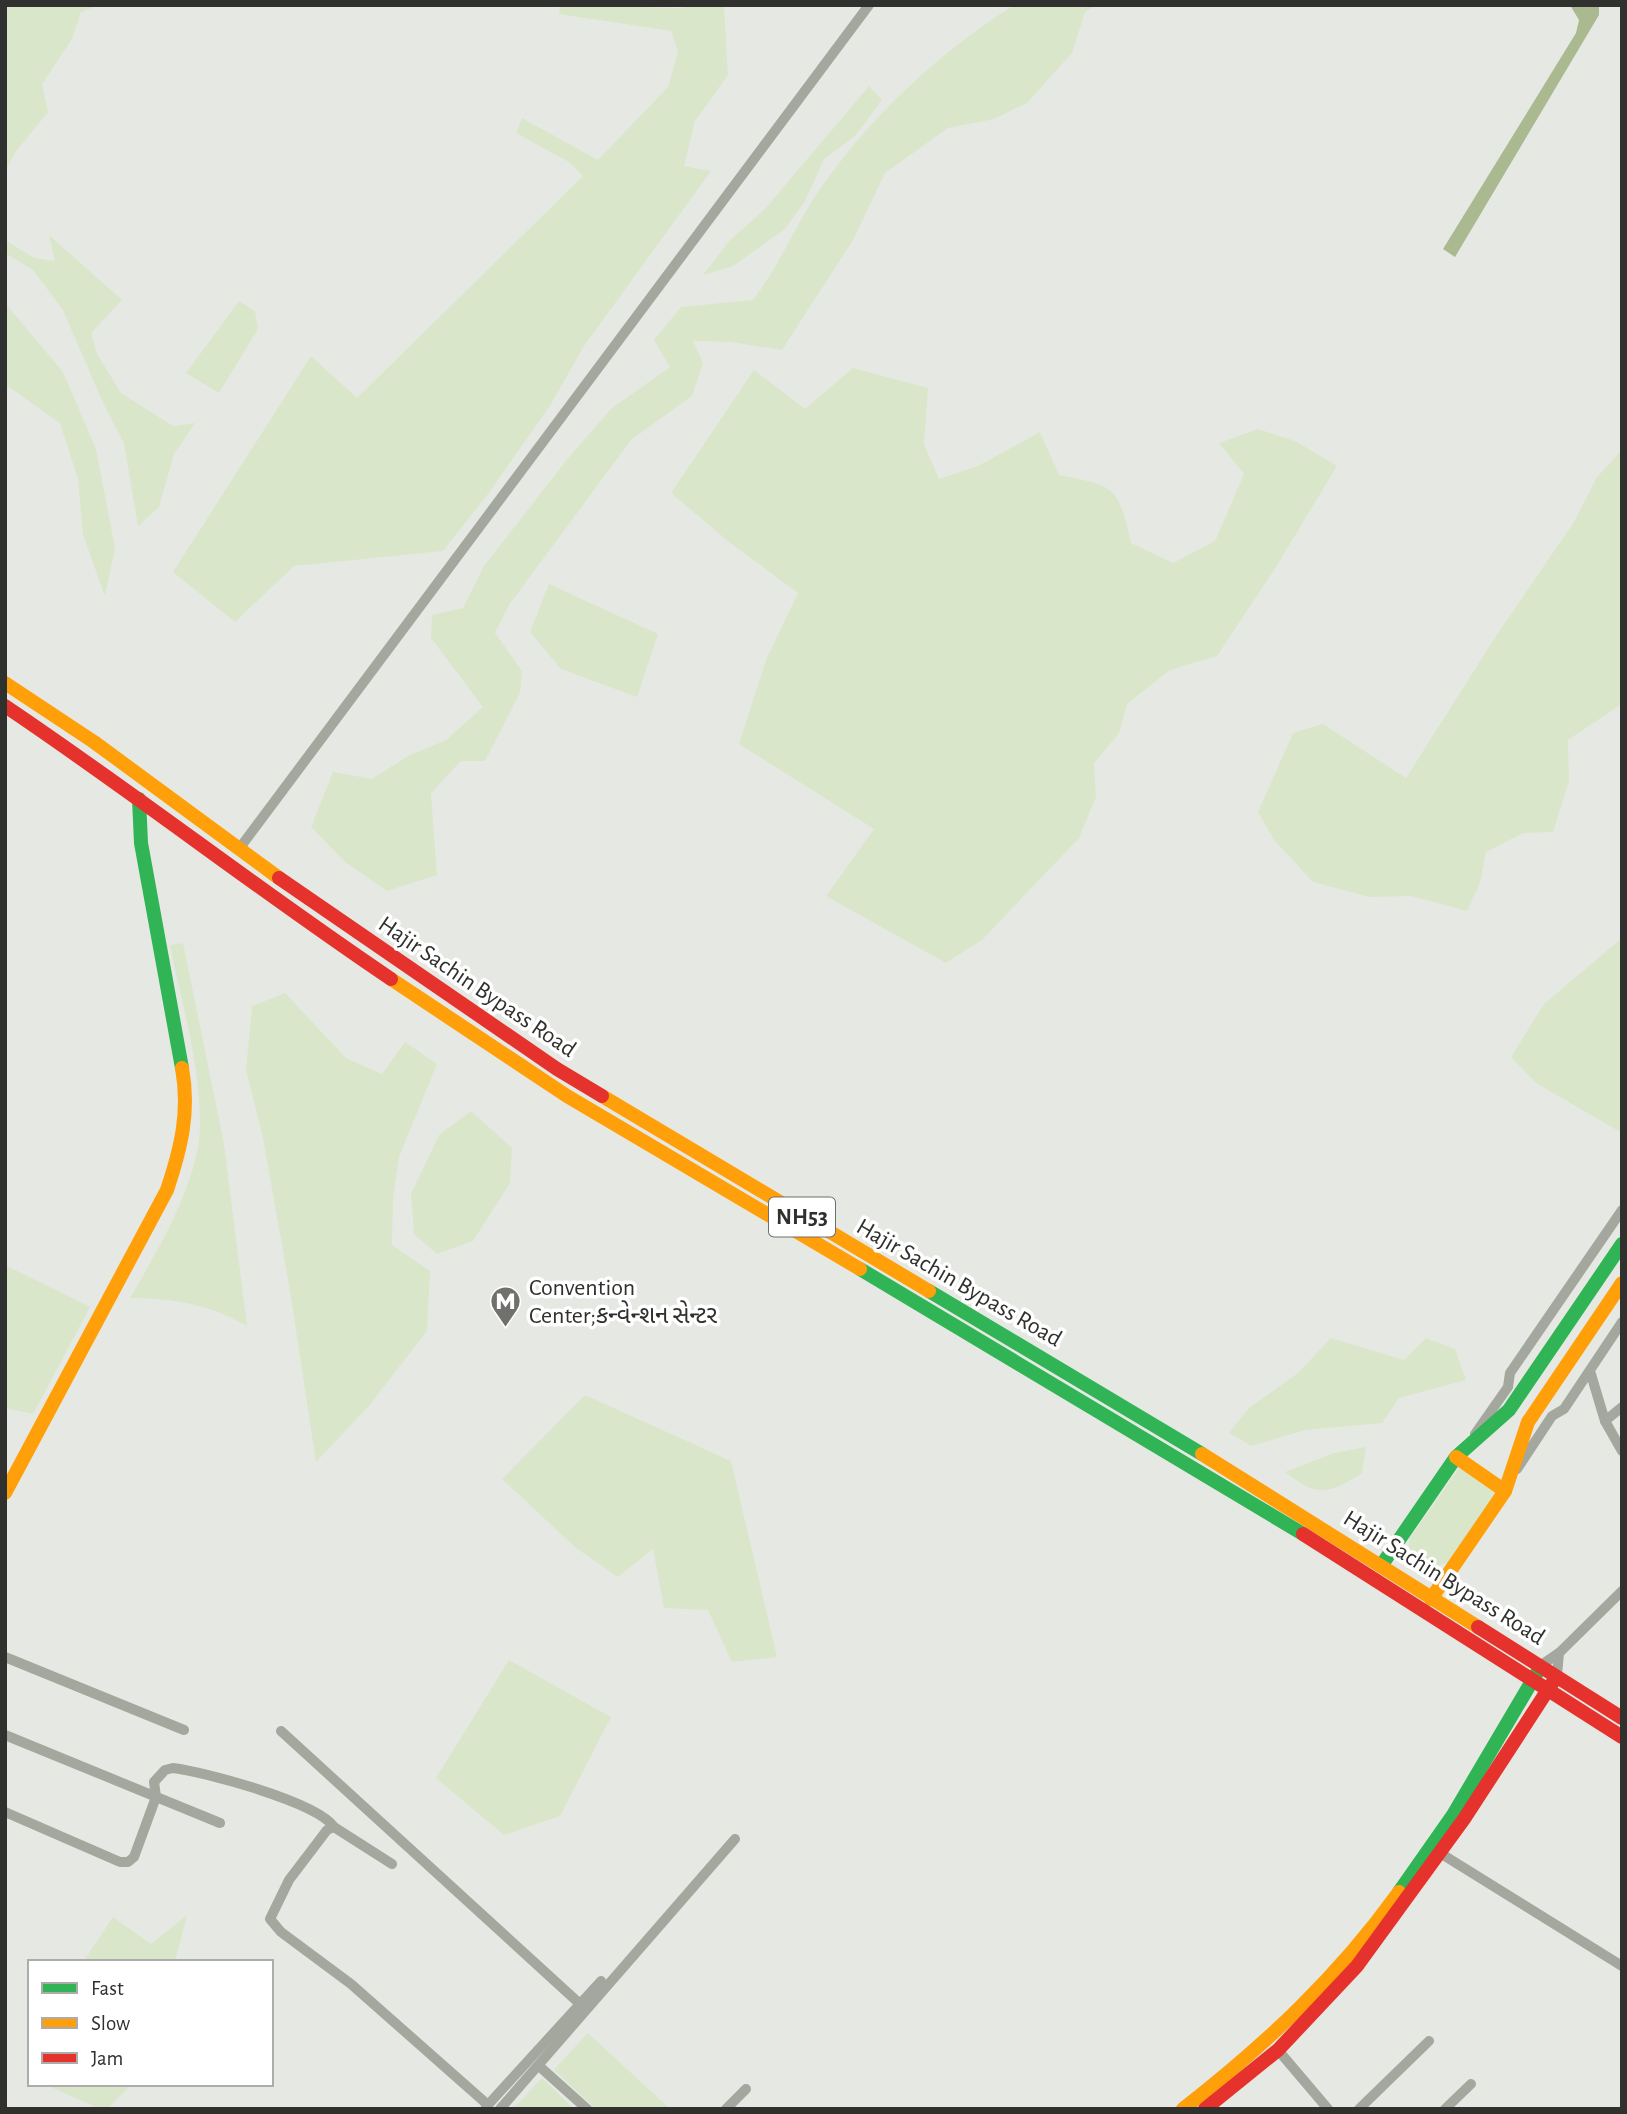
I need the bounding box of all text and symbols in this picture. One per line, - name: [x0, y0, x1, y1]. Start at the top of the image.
- street label: Hajir Sachin Bypass Road: [374, 912, 580, 1062]
- road number: NH53: [769, 1198, 835, 1236]
- street label: Hajir Sachin Bypass Road: [852, 1214, 1066, 1352]
- place label: Convention Center;કન્વેન્શન સેન્ટર: [529, 1276, 717, 1328]
- metro station icon: Convention Center;કન્વેન્શન સેન્ટર: [489, 1285, 523, 1329]
- street label: Hajir Sachin Bypass Road: [1339, 1506, 1549, 1650]
- legend: [28, 1960, 273, 2086]
- text: Fast: [91, 1978, 124, 1999]
- text: Slow: [91, 2013, 130, 2034]
- text: Jam: [91, 2048, 123, 2069]

